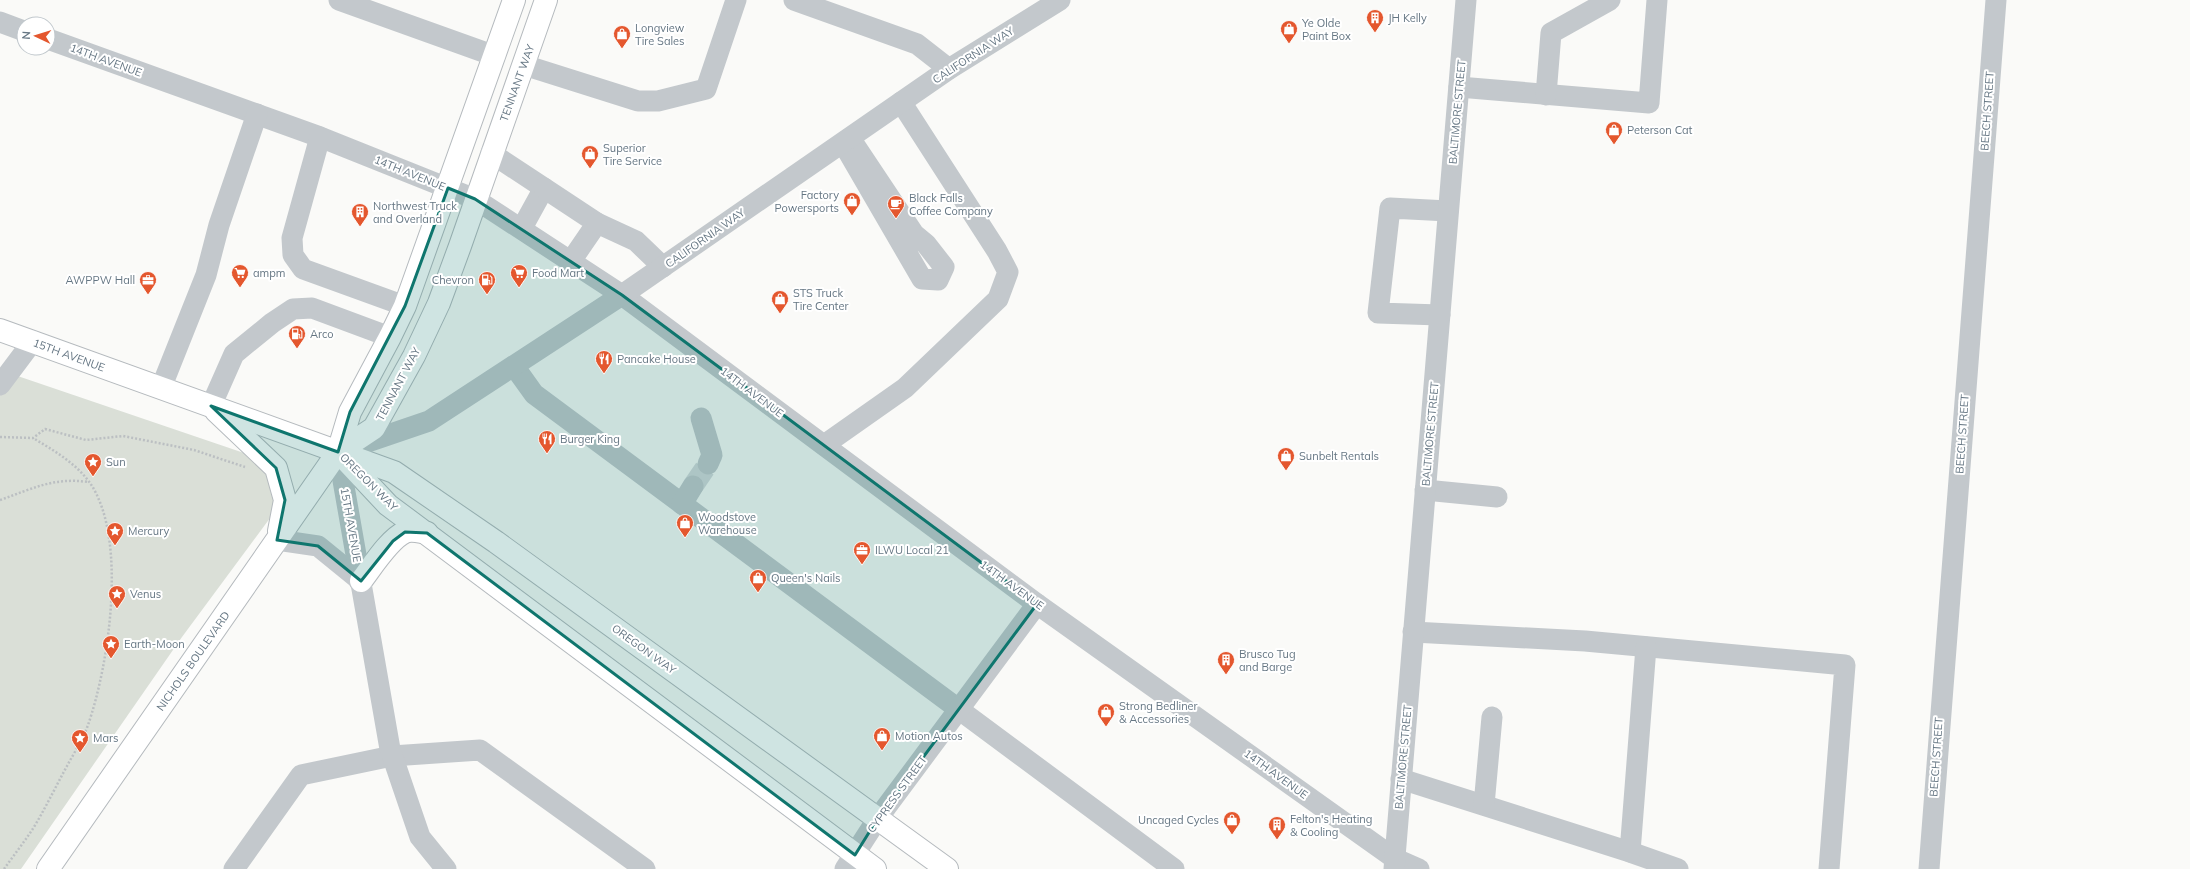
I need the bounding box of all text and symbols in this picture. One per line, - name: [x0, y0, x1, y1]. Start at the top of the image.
- building icon: JH Kelly: [1365, 8, 1385, 33]
- place label: JH Kelly: [1388, 11, 1427, 25]
- north arrow: [16, 16, 56, 56]
- place label: Ye Olde Paint Box: [1301, 16, 1351, 43]
- shop icon: Ye Olde Paint Box: [1279, 19, 1299, 44]
- place label: Longview Tire Sales: [635, 21, 685, 48]
- street label: CALIFORNIA WAY: [930, 23, 1017, 86]
- shop icon: Longview Tire Sales: [612, 24, 632, 49]
- text: N: [19, 31, 33, 40]
- street label: 14TH AVENUE: [68, 41, 144, 79]
- street label: TENNANT WAY: [497, 42, 538, 123]
- street label: BALTIMORE STREET: [1445, 59, 1469, 165]
- street label: BEECH STREET: [1977, 70, 1997, 151]
- shop icon: Peterson Cat: [1604, 120, 1624, 145]
- place label: Peterson Cat: [1627, 123, 1693, 137]
- place label: Superior Tire Service: [603, 141, 662, 168]
- shop icon: Superior Tire Service: [580, 144, 600, 169]
- street label: 14TH AVENUE: [372, 152, 448, 194]
- place label: Factory Powersports: [775, 188, 839, 215]
- shop icon: Factory Powersports: [842, 191, 862, 216]
- place label: Black Falls Coffee Company: [909, 191, 993, 218]
- cafe icon: Black Falls Coffee Company: [886, 194, 906, 219]
- place label: Northwest Truck and Overland: [373, 199, 457, 226]
- building icon: Northwest Truck and Overland: [350, 202, 370, 227]
- street label: CALIFORNIA WAY: [662, 205, 748, 271]
- supermarket icon: ampm: [230, 263, 250, 288]
- supermarket icon: Food Mart: [509, 263, 529, 288]
- place label: ampm: [253, 266, 286, 280]
- place label: Food Mart: [532, 266, 584, 280]
- office icon: AWPPW Hall: [138, 270, 158, 295]
- fuel station icon: Chevron: [477, 270, 497, 295]
- place label: AWPPW Hall: [66, 273, 135, 287]
- place label: Chevron: [432, 273, 474, 287]
- place label: STS Truck Tire Center: [793, 286, 848, 313]
- shop icon: STS Truck Tire Center: [770, 289, 790, 314]
- fuel station icon: Arco: [287, 324, 307, 349]
- place label: Arco: [310, 327, 334, 341]
- street label: 15TH AVENUE: [31, 336, 107, 374]
- street label: TENNANT WAY: [373, 345, 423, 423]
- restaurant icon: Pancake House: [594, 349, 614, 374]
- place label: Pancake House: [617, 352, 696, 366]
- street label: 14TH AVENUE: [718, 364, 786, 420]
- street label: BALTIMORE STREET: [1418, 381, 1442, 487]
- street label: BEECH STREET: [1952, 393, 1972, 474]
- restaurant icon: Burger King: [537, 429, 557, 454]
- place label: Burger King: [560, 432, 620, 446]
- shop icon: Sunbelt Rentals: [1276, 446, 1296, 471]
- place label: Sunbelt Rentals: [1299, 449, 1379, 463]
- street label: OREGON WAY: [337, 450, 401, 514]
- place icon: Sun: [83, 452, 103, 477]
- place label: Sun: [106, 455, 126, 469]
- street label: 15TH AVENUE: [338, 487, 364, 563]
- place label: Woodstove Warehouse: [698, 510, 757, 537]
- shop icon: Woodstove Warehouse: [675, 513, 695, 538]
- place icon: Mercury: [105, 521, 125, 546]
- place label: Mercury: [128, 524, 169, 538]
- office icon: ILWU Local 21: [852, 540, 872, 565]
- place label: ILWU Local 21: [875, 543, 949, 557]
- street label: 14TH AVENUE: [977, 557, 1047, 613]
- shop icon: Queen's Nails: [748, 568, 768, 593]
- place label: Queen's Nails: [771, 571, 841, 585]
- place icon: Venus: [107, 584, 127, 609]
- place label: Venus: [130, 587, 161, 601]
- street label: NICHOLS BOULEVARD: [153, 608, 233, 714]
- street label: OREGON WAY: [609, 621, 679, 677]
- place icon: Earth-Moon: [101, 634, 121, 659]
- place label: Earth-Moon: [124, 637, 185, 651]
- place label: Brusco Tug and Barge: [1239, 647, 1296, 674]
- building icon: Brusco Tug and Barge: [1216, 650, 1236, 675]
- place label: Strong Bedliner & Accessories: [1119, 699, 1198, 726]
- shop icon: Strong Bedliner & Accessories: [1096, 702, 1116, 727]
- street label: BALTIMORE STREET: [1391, 704, 1415, 810]
- street label: BEECH STREET: [1926, 716, 1946, 797]
- shop icon: Motion Autos: [872, 726, 892, 751]
- place icon: Mars: [70, 728, 90, 753]
- place label: Motion Autos: [895, 729, 963, 743]
- place label: Mars: [93, 731, 118, 745]
- street label: 14TH AVENUE: [1241, 746, 1311, 802]
- street label: CYPRESS STREET: [864, 752, 930, 835]
- shop icon: Uncaged Cycles: [1222, 810, 1242, 835]
- place label: Felton's Heating & Cooling: [1290, 812, 1372, 839]
- place label: Uncaged Cycles: [1138, 813, 1219, 827]
- building icon: Felton's Heating & Cooling: [1267, 815, 1287, 840]

